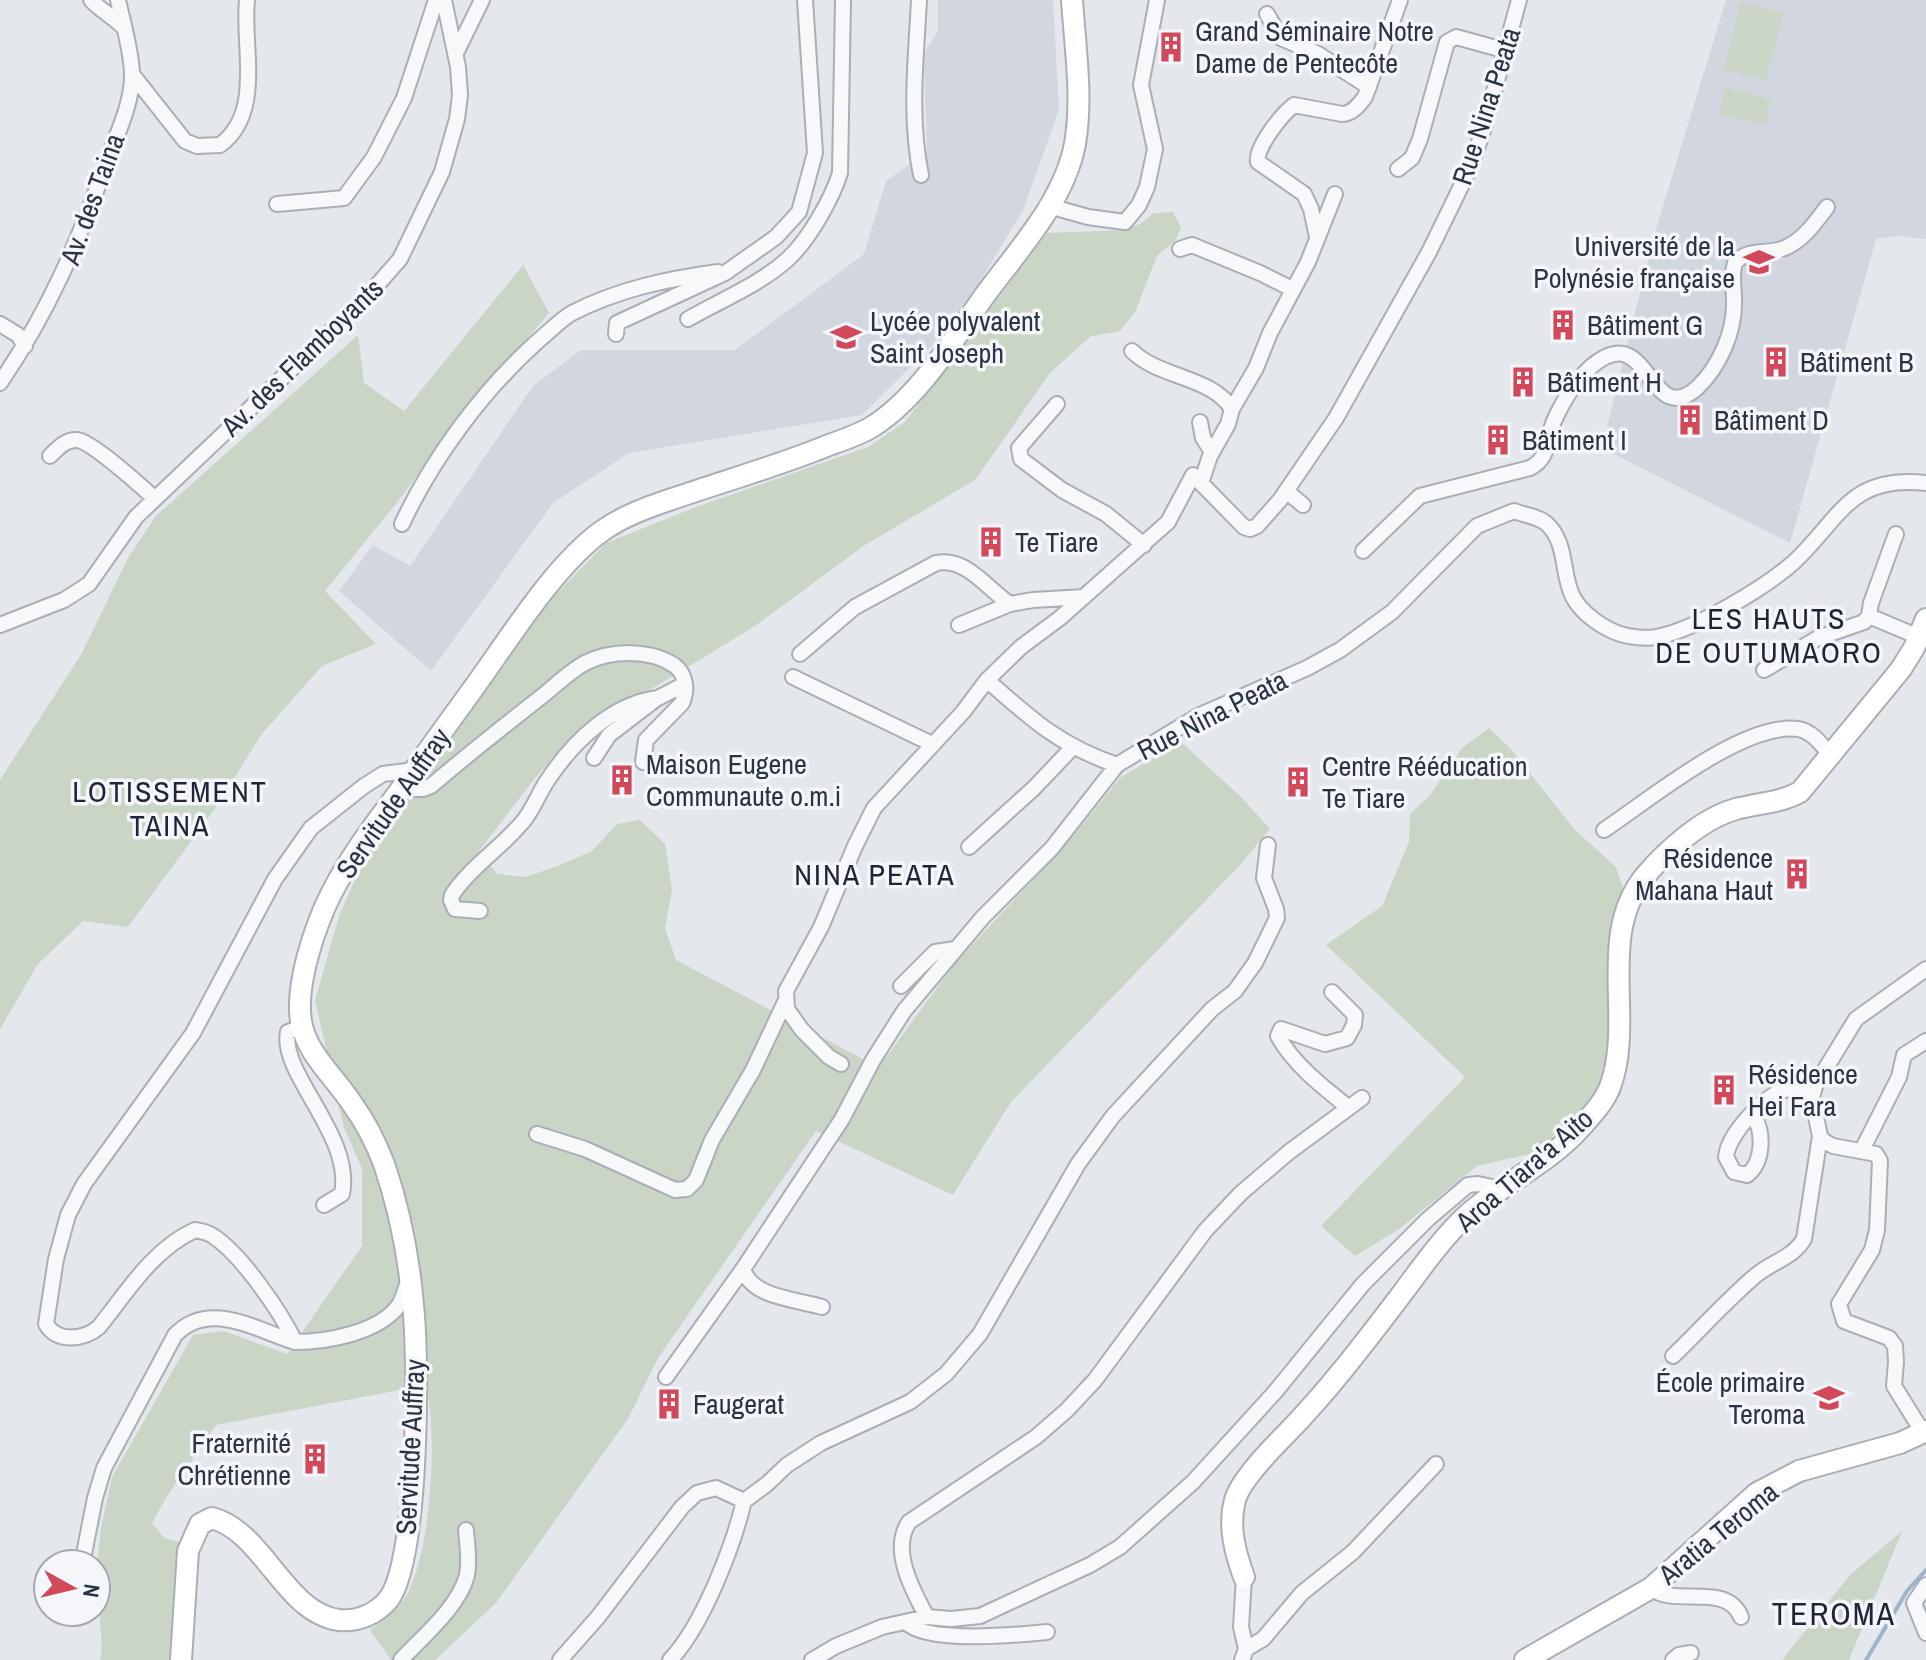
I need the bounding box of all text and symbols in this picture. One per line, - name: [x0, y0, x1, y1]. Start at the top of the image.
- place label: Grand Séminaire Notre Dame de Pentecôte: [1195, 12, 1434, 82]
- street label: Rue Nina Peata: [1443, 22, 1529, 190]
- building icon: Grand Séminaire Notre Dame de Pentecôte: [1154, 30, 1188, 64]
- street label: Av. des Taina: [50, 128, 133, 271]
- place label: Université de la Polynésie française: [1533, 227, 1735, 297]
- school or university icon: Université de la Polynésie française: [1742, 245, 1776, 279]
- street label: Av. des Flamboyants: [212, 270, 392, 445]
- place label: Lycée polyvalent Saint Joseph: [870, 302, 1040, 372]
- place label: Bâtiment G: [1587, 306, 1703, 344]
- building icon: Bâtiment G: [1546, 308, 1580, 342]
- school or university icon: Lycée polyvalent Saint Joseph: [829, 320, 863, 354]
- place label: Bâtiment B: [1800, 343, 1914, 381]
- building icon: Bâtiment B: [1759, 345, 1793, 379]
- place label: Bâtiment H: [1547, 363, 1662, 401]
- building icon: Bâtiment H: [1506, 365, 1540, 399]
- place label: Bâtiment D: [1714, 401, 1829, 439]
- building icon: Bâtiment D: [1673, 403, 1707, 437]
- place label: Bâtiment I: [1522, 421, 1627, 459]
- building icon: Bâtiment I: [1481, 423, 1515, 457]
- place label: Te Tiare: [1015, 523, 1098, 561]
- building icon: Te Tiare: [974, 525, 1008, 559]
- district label: LES HAUTS DE OUTUMAORO: [1655, 598, 1883, 672]
- street label: Rue Nina Peata: [1131, 661, 1294, 769]
- street label: Servitude Auffray: [327, 720, 459, 886]
- place label: Maison Eugene Communaute o.m.i: [646, 745, 841, 815]
- place label: Centre Rééducation Te Tiare: [1322, 747, 1528, 817]
- building icon: Maison Eugene Communaute o.m.i: [605, 763, 639, 797]
- building icon: Centre Rééducation Te Tiare: [1281, 765, 1315, 799]
- district label: LOTISSEMENT TAINA: [72, 771, 268, 845]
- place label: Résidence Mahana Haut: [1635, 839, 1773, 909]
- district label: NINA PEATA: [794, 854, 956, 894]
- building icon: Résidence Mahana Haut: [1780, 857, 1814, 891]
- place label: Résidence Hei Fara: [1748, 1055, 1858, 1125]
- building icon: Résidence Hei Fara: [1707, 1073, 1741, 1107]
- street label: Aroa Tiara'a Aito: [1446, 1100, 1601, 1241]
- street label: Servitude Auffray: [386, 1358, 434, 1536]
- place label: École primaire Teroma: [1656, 1363, 1805, 1433]
- school or university icon: École primaire Teroma: [1812, 1381, 1846, 1415]
- place label: Faugerat: [693, 1385, 784, 1423]
- building icon: Faugerat: [652, 1387, 686, 1421]
- place label: Fraternité Chrétienne: [177, 1424, 291, 1494]
- building icon: Fraternité Chrétienne: [298, 1442, 332, 1476]
- street label: Aratia Teroma: [1649, 1473, 1786, 1594]
- north arrow: [32, 1548, 112, 1628]
- text: N: [76, 1582, 108, 1599]
- district label: TEROMA: [1772, 1592, 1896, 1635]

